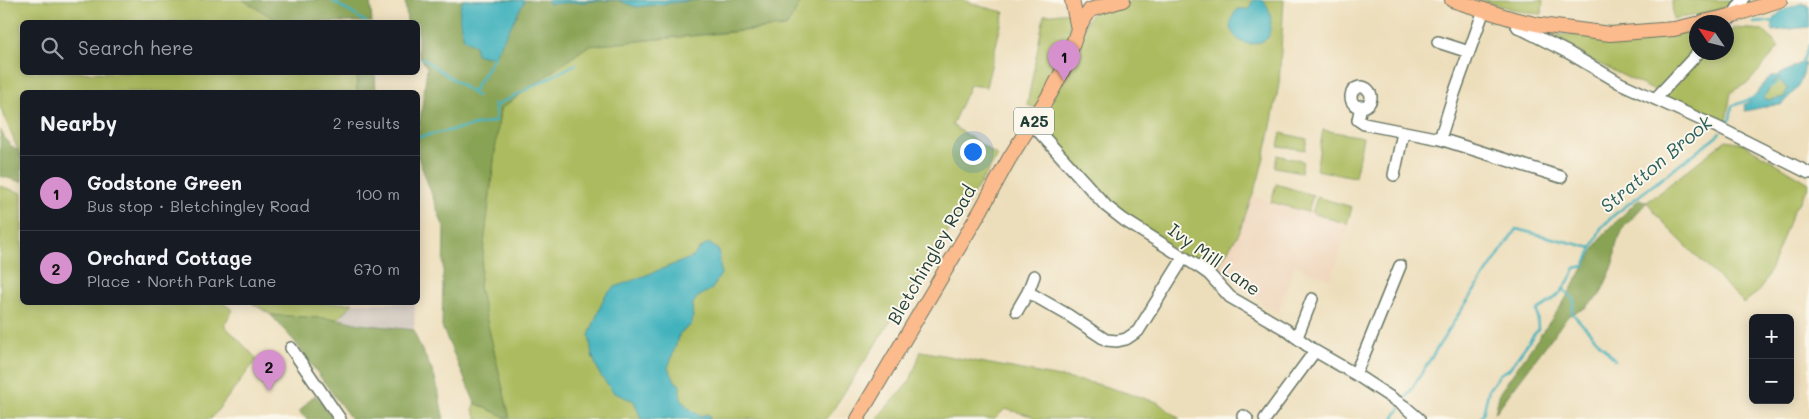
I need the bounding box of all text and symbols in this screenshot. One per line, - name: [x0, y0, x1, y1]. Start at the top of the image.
- north arrow: [1689, 15, 1734, 60]
- search box: [20, 20, 420, 75]
- icon: search: [38, 34, 66, 62]
- text: Search here: [78, 35, 194, 60]
- pin: 1: [1048, 40, 1080, 81]
- road number: A25: [1014, 108, 1054, 134]
- text: Nearby: [40, 109, 117, 136]
- water label: Stratton Brook: [1594, 109, 1718, 218]
- text: 2 results: [333, 112, 400, 133]
- your location: [960, 139, 986, 165]
- text: Godstone Green: [87, 170, 242, 195]
- street label: Bletchingley Road: [881, 180, 981, 329]
- text: 1: [52, 183, 60, 204]
- text: 100 m: [355, 183, 400, 204]
- text: Bus stop · Bletchingley Road: [87, 195, 310, 216]
- street label: Ivy Mill Lane: [1163, 217, 1266, 301]
- text: Orchard Cottage: [87, 245, 252, 270]
- text: 2: [52, 258, 60, 279]
- text: 670 m: [354, 258, 400, 279]
- text: Place · North Park Lane: [87, 270, 276, 291]
- map controls: [1749, 314, 1794, 404]
- button: +: [1749, 314, 1794, 359]
- pin: 2: [253, 350, 285, 391]
- button: −: [1749, 359, 1794, 404]

